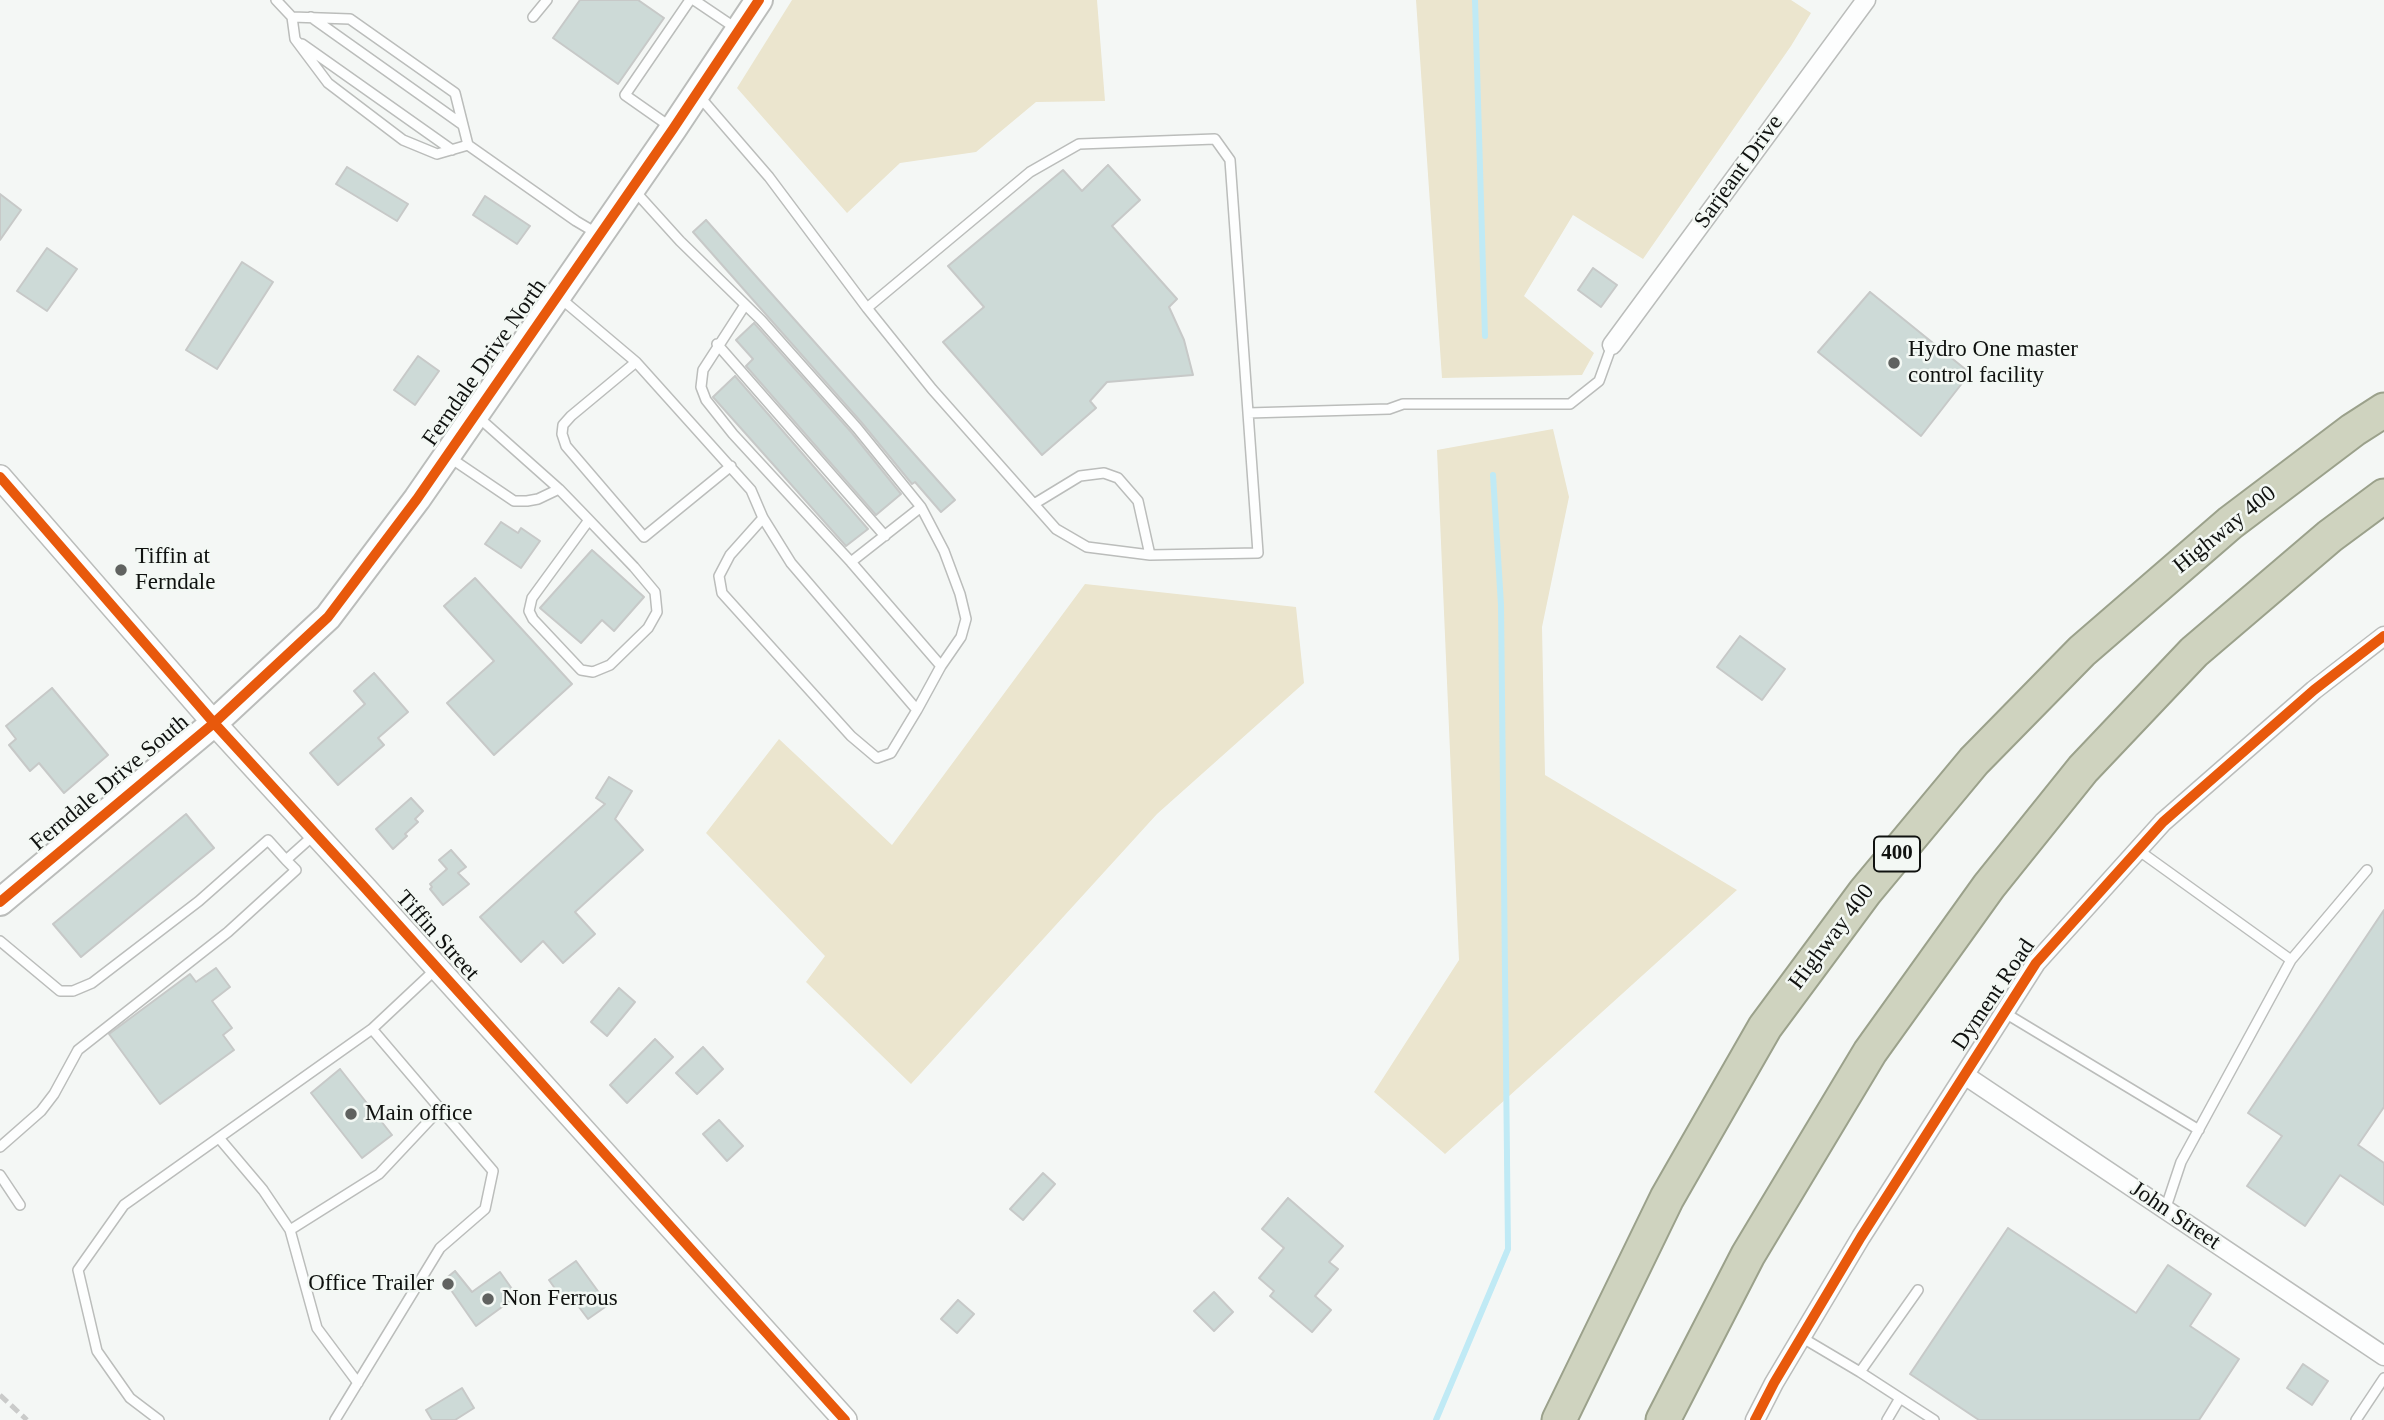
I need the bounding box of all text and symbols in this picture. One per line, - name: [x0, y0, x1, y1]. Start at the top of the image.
- street label: Sarjeant Drive: [1689, 110, 1789, 234]
- street label: Ferndale Drive North: [417, 274, 553, 452]
- place label: Hydro One master control facility: [1908, 336, 2078, 390]
- marker: Hydro One master control facility: [1886, 355, 1902, 371]
- street label: Highway 400: [2168, 480, 2282, 580]
- place label: Tiffin at Ferndale: [135, 543, 215, 597]
- marker: Tiffin at Ferndale: [113, 562, 129, 578]
- street label: Ferndale Drive South: [25, 709, 195, 857]
- road number: 400: [1874, 836, 1920, 872]
- street label: Highway 400: [1783, 879, 1881, 995]
- street label: Tiffin Street: [389, 885, 485, 987]
- street label: Dyment Road: [1947, 934, 2041, 1056]
- place label: Main office: [365, 1100, 473, 1128]
- marker: Main office: [343, 1106, 359, 1122]
- street label: John Street: [2125, 1176, 2225, 1256]
- place label: Office Trailer: [308, 1270, 434, 1298]
- marker: Office Trailer: [440, 1276, 456, 1292]
- place label: Non Ferrous: [502, 1285, 618, 1313]
- marker: Non Ferrous: [480, 1291, 496, 1307]

